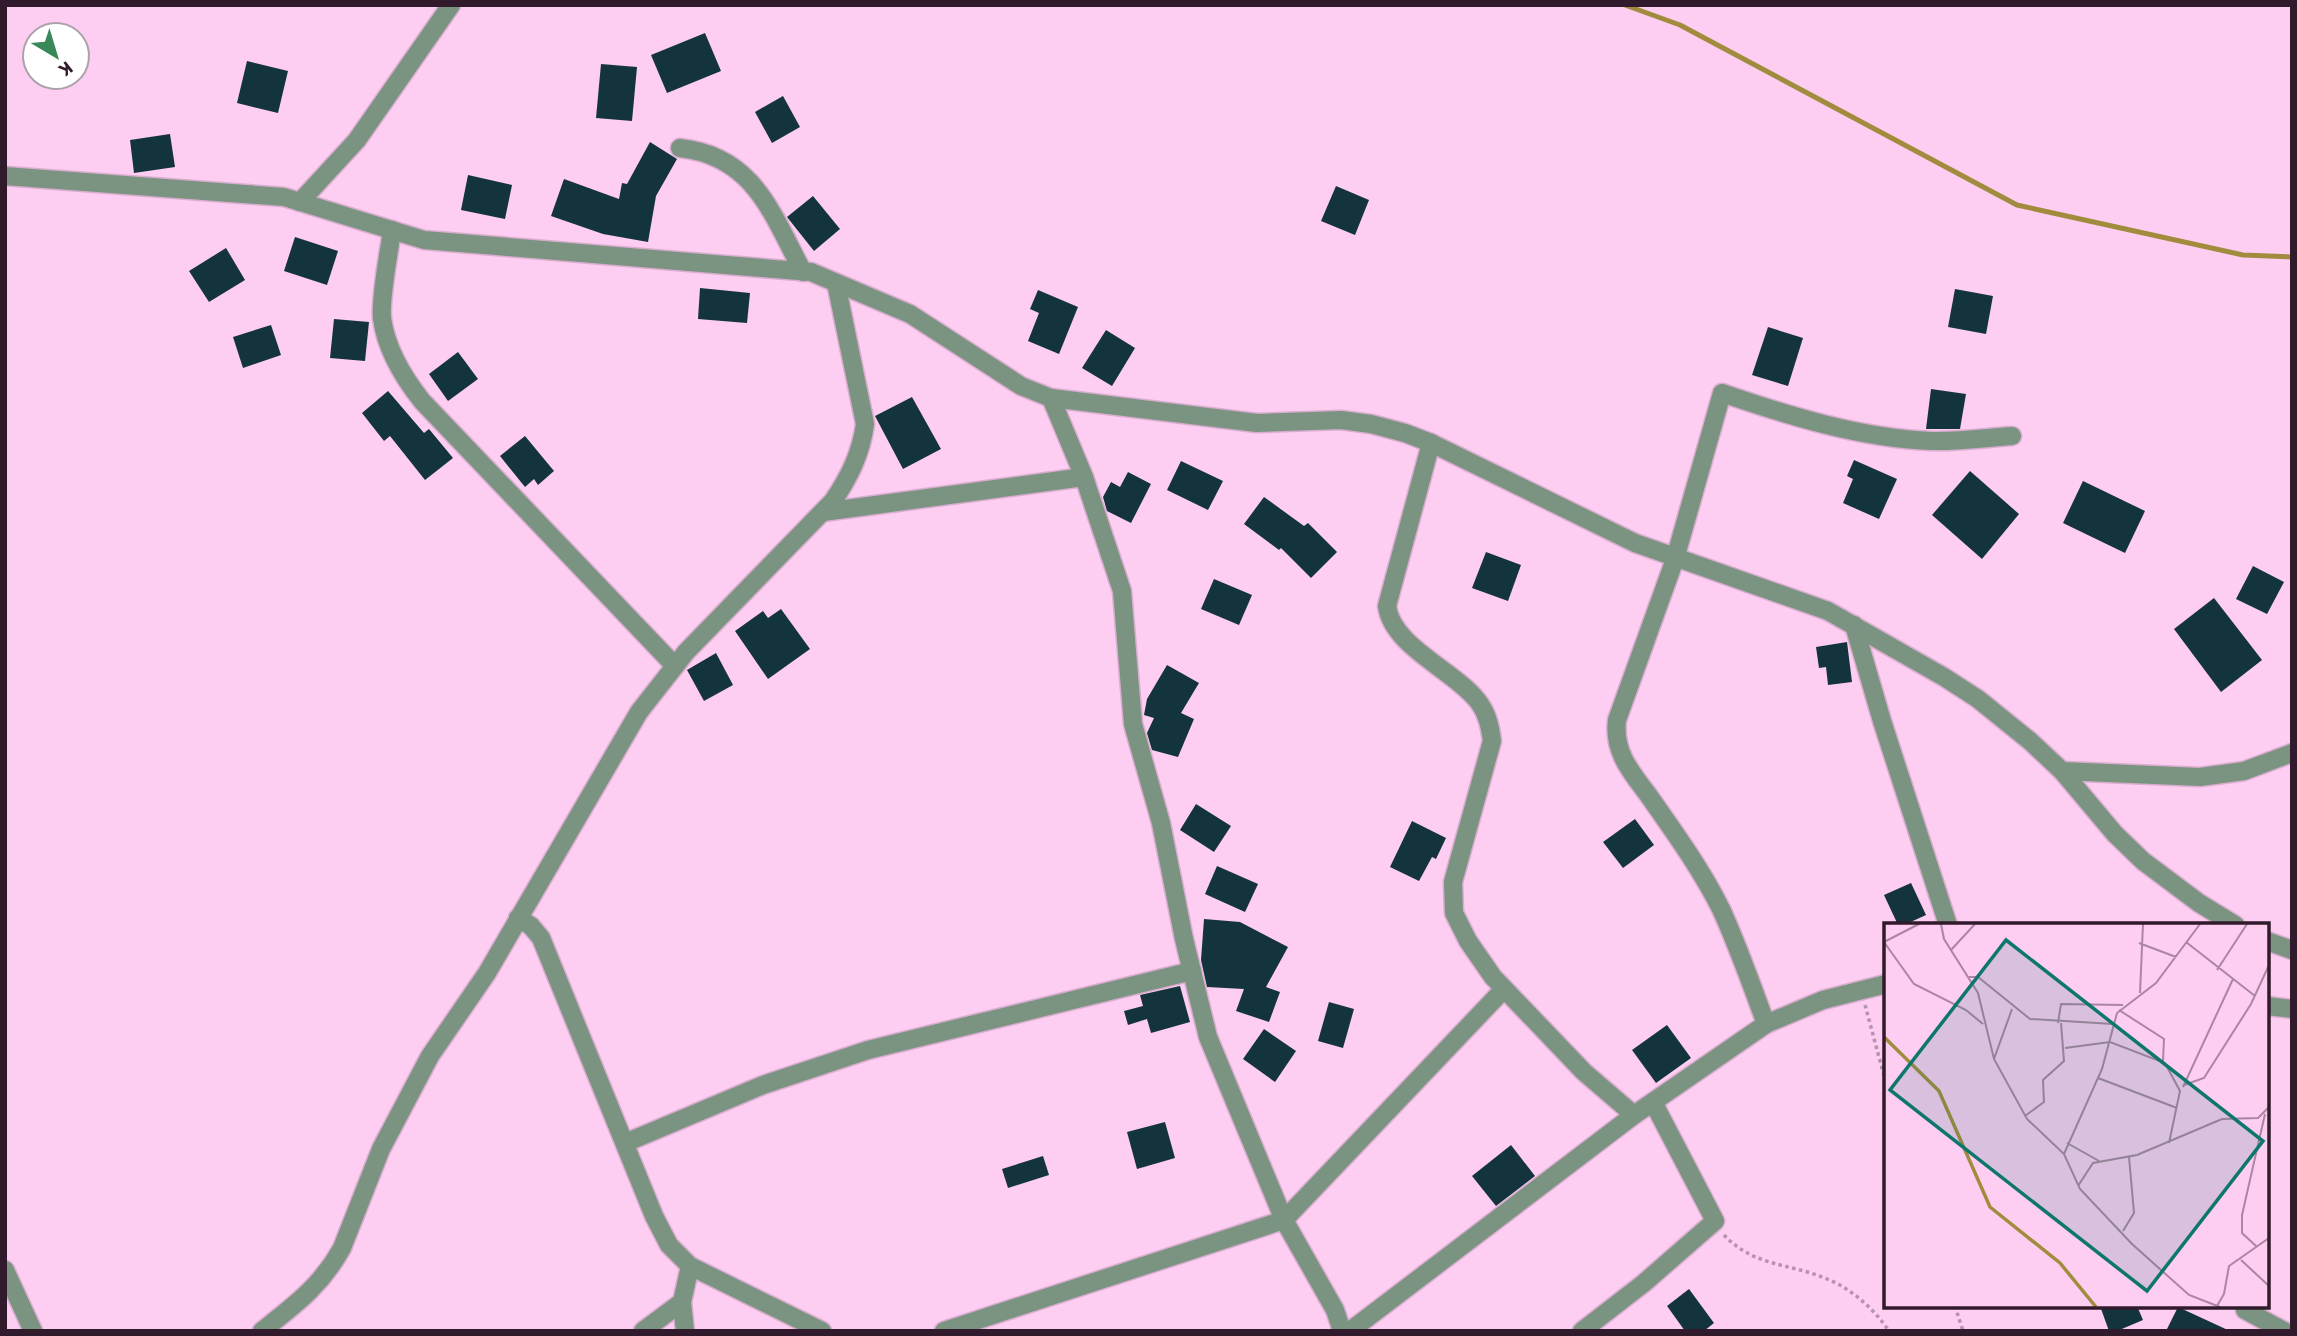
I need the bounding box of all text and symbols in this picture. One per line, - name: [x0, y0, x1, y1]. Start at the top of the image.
- north arrow: [21, 21, 91, 91]
- text: K: [52, 54, 78, 83]
- inset map: [1884, 923, 2269, 1308]

